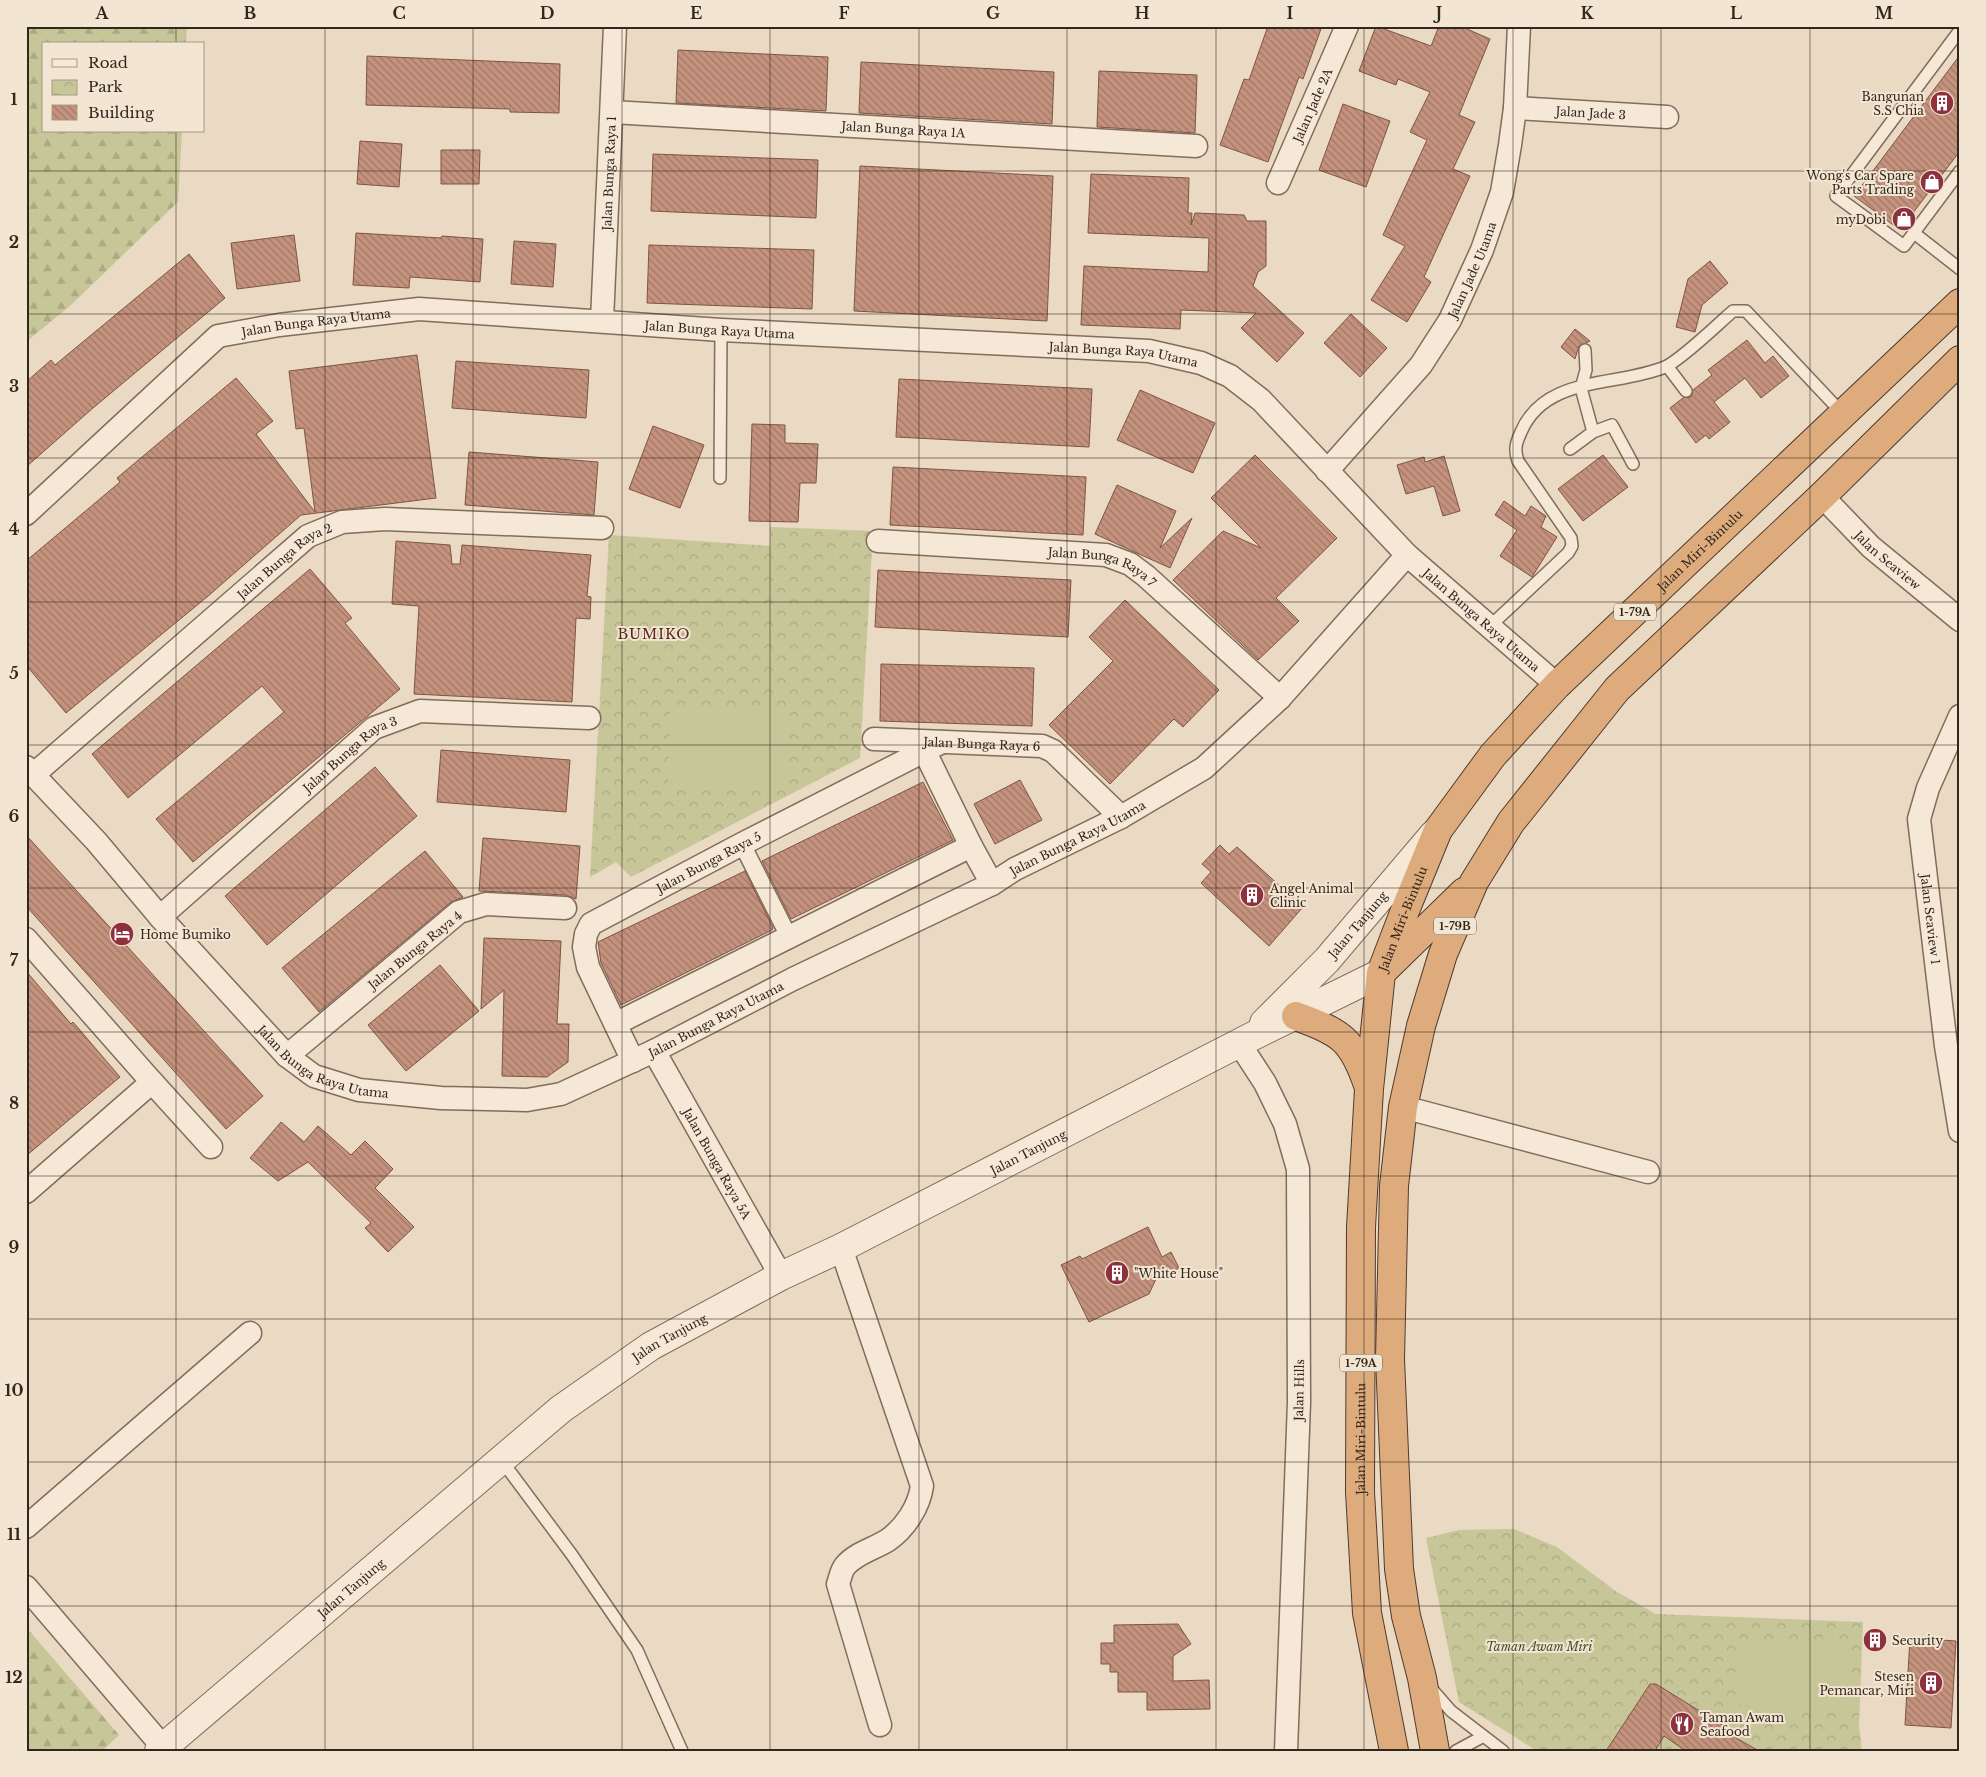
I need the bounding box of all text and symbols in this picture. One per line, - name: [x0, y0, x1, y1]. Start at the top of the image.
- text: A: [95, 3, 110, 23]
- text: B: [244, 3, 257, 23]
- text: C: [392, 3, 406, 23]
- text: D: [540, 3, 554, 23]
- text: E: [690, 3, 702, 23]
- text: F: [838, 3, 850, 23]
- text: G: [986, 3, 1000, 23]
- text: H: [1134, 3, 1150, 23]
- text: I: [1287, 3, 1294, 23]
- text: J: [1433, 3, 1442, 23]
- text: K: [1580, 3, 1594, 23]
- text: L: [1730, 3, 1742, 23]
- text: M: [1875, 3, 1893, 23]
- legend: [42, 42, 205, 132]
- text: Road: [88, 53, 128, 72]
- street label: Jalan Jade 2A: [1289, 65, 1335, 146]
- text: Park: [88, 77, 124, 96]
- text: 1: [11, 89, 18, 109]
- place label: Bangunan S.S Chia: [1861, 89, 1924, 118]
- building icon: Bangunan S.S Chia: [1929, 90, 1955, 116]
- text: Building: [88, 103, 155, 122]
- street label: Jalan Jade 3: [1553, 103, 1626, 122]
- street label: Jalan Bunga Raya 1: [598, 115, 619, 233]
- street label: Jalan Bunga Raya 1A: [839, 118, 967, 140]
- place label: Wong's Car Spare Parts Trading: [1805, 168, 1915, 197]
- shop icon: Wong's Car Spare Parts Trading: [1919, 169, 1945, 195]
- shop icon: myDobi: [1891, 206, 1917, 232]
- place label: myDobi: [1836, 212, 1886, 227]
- street label: Jalan Jade Utama: [1444, 219, 1499, 322]
- text: 2: [9, 232, 19, 252]
- street label: Jalan Bunga Raya Utama: [238, 305, 392, 339]
- street label: Jalan Bunga Raya Utama: [642, 317, 795, 341]
- street label: Jalan Bunga Raya Utama: [1047, 339, 1200, 370]
- text: 3: [9, 376, 19, 396]
- street label: Jalan Miri-Bintulu: [1652, 506, 1745, 595]
- text: 4: [9, 519, 19, 539]
- street label: Jalan Bunga Raya 2: [232, 520, 334, 603]
- street label: Jalan Seaview: [1850, 526, 1925, 593]
- street label: Jalan Bunga Raya 7: [1046, 544, 1160, 590]
- street label: Jalan Bunga Raya Utama: [1418, 564, 1544, 675]
- road number: 1-79A: [1614, 604, 1656, 620]
- district label: BUMIKO: [617, 625, 691, 643]
- text: 5: [9, 663, 19, 683]
- street label: Jalan Bunga Raya 3: [298, 713, 399, 796]
- street label: Jalan Bunga Raya 6: [921, 733, 1041, 753]
- street label: Jalan Bunga Raya Utama: [1005, 797, 1148, 879]
- text: 6: [9, 806, 20, 826]
- street label: Jalan Bunga Raya 5: [652, 828, 764, 896]
- street label: Jalan Miri-Bintulu: [1374, 864, 1430, 975]
- street label: Jalan Seaview 1: [1918, 871, 1944, 965]
- place label: Angel Animal Clinic: [1269, 881, 1354, 910]
- building icon: Angel Animal Clinic: [1239, 882, 1265, 908]
- street label: Jalan Tanjung: [1323, 887, 1391, 962]
- street label: Jalan Bunga Raya 4: [364, 908, 465, 994]
- road number: 1-79B: [1434, 918, 1476, 934]
- hotel icon: Home Bumiko: [109, 921, 135, 947]
- place label: Home Bumiko: [140, 927, 231, 942]
- text: 7: [10, 950, 19, 970]
- street label: Jalan Bunga Raya Utama: [644, 978, 786, 1061]
- street label: Jalan Bunga Raya Utama: [253, 1020, 390, 1100]
- text: 8: [9, 1093, 19, 1113]
- street label: Jalan Bunga Raya 5A: [679, 1103, 755, 1222]
- street label: Jalan Tanjung: [986, 1126, 1069, 1178]
- text: 9: [9, 1237, 20, 1257]
- building icon: "White House": [1104, 1260, 1130, 1286]
- place label: "White House": [1134, 1266, 1223, 1281]
- street label: Jalan Tanjung: [628, 1310, 710, 1366]
- road number: 1-79A: [1340, 1355, 1382, 1372]
- street label: Jalan Hills: [1291, 1359, 1307, 1423]
- text: 10: [4, 1380, 24, 1400]
- street label: Jalan Miri-Bintulu: [1352, 1383, 1368, 1497]
- text: 11: [7, 1524, 21, 1544]
- street label: Jalan Tanjung: [313, 1554, 388, 1622]
- building icon: Security: [1862, 1627, 1888, 1653]
- place label: Security: [1892, 1633, 1943, 1648]
- park label: Taman Awam Miri: [1486, 1639, 1593, 1654]
- text: 12: [5, 1667, 23, 1687]
- place label: Stesen Pemancar, Miri: [1819, 1669, 1914, 1698]
- building icon: Stesen Pemancar, Miri: [1918, 1670, 1944, 1696]
- place label: Taman Awam Seafood: [1700, 1710, 1784, 1739]
- restaurant icon: Taman Awam Seafood: [1669, 1711, 1695, 1737]

